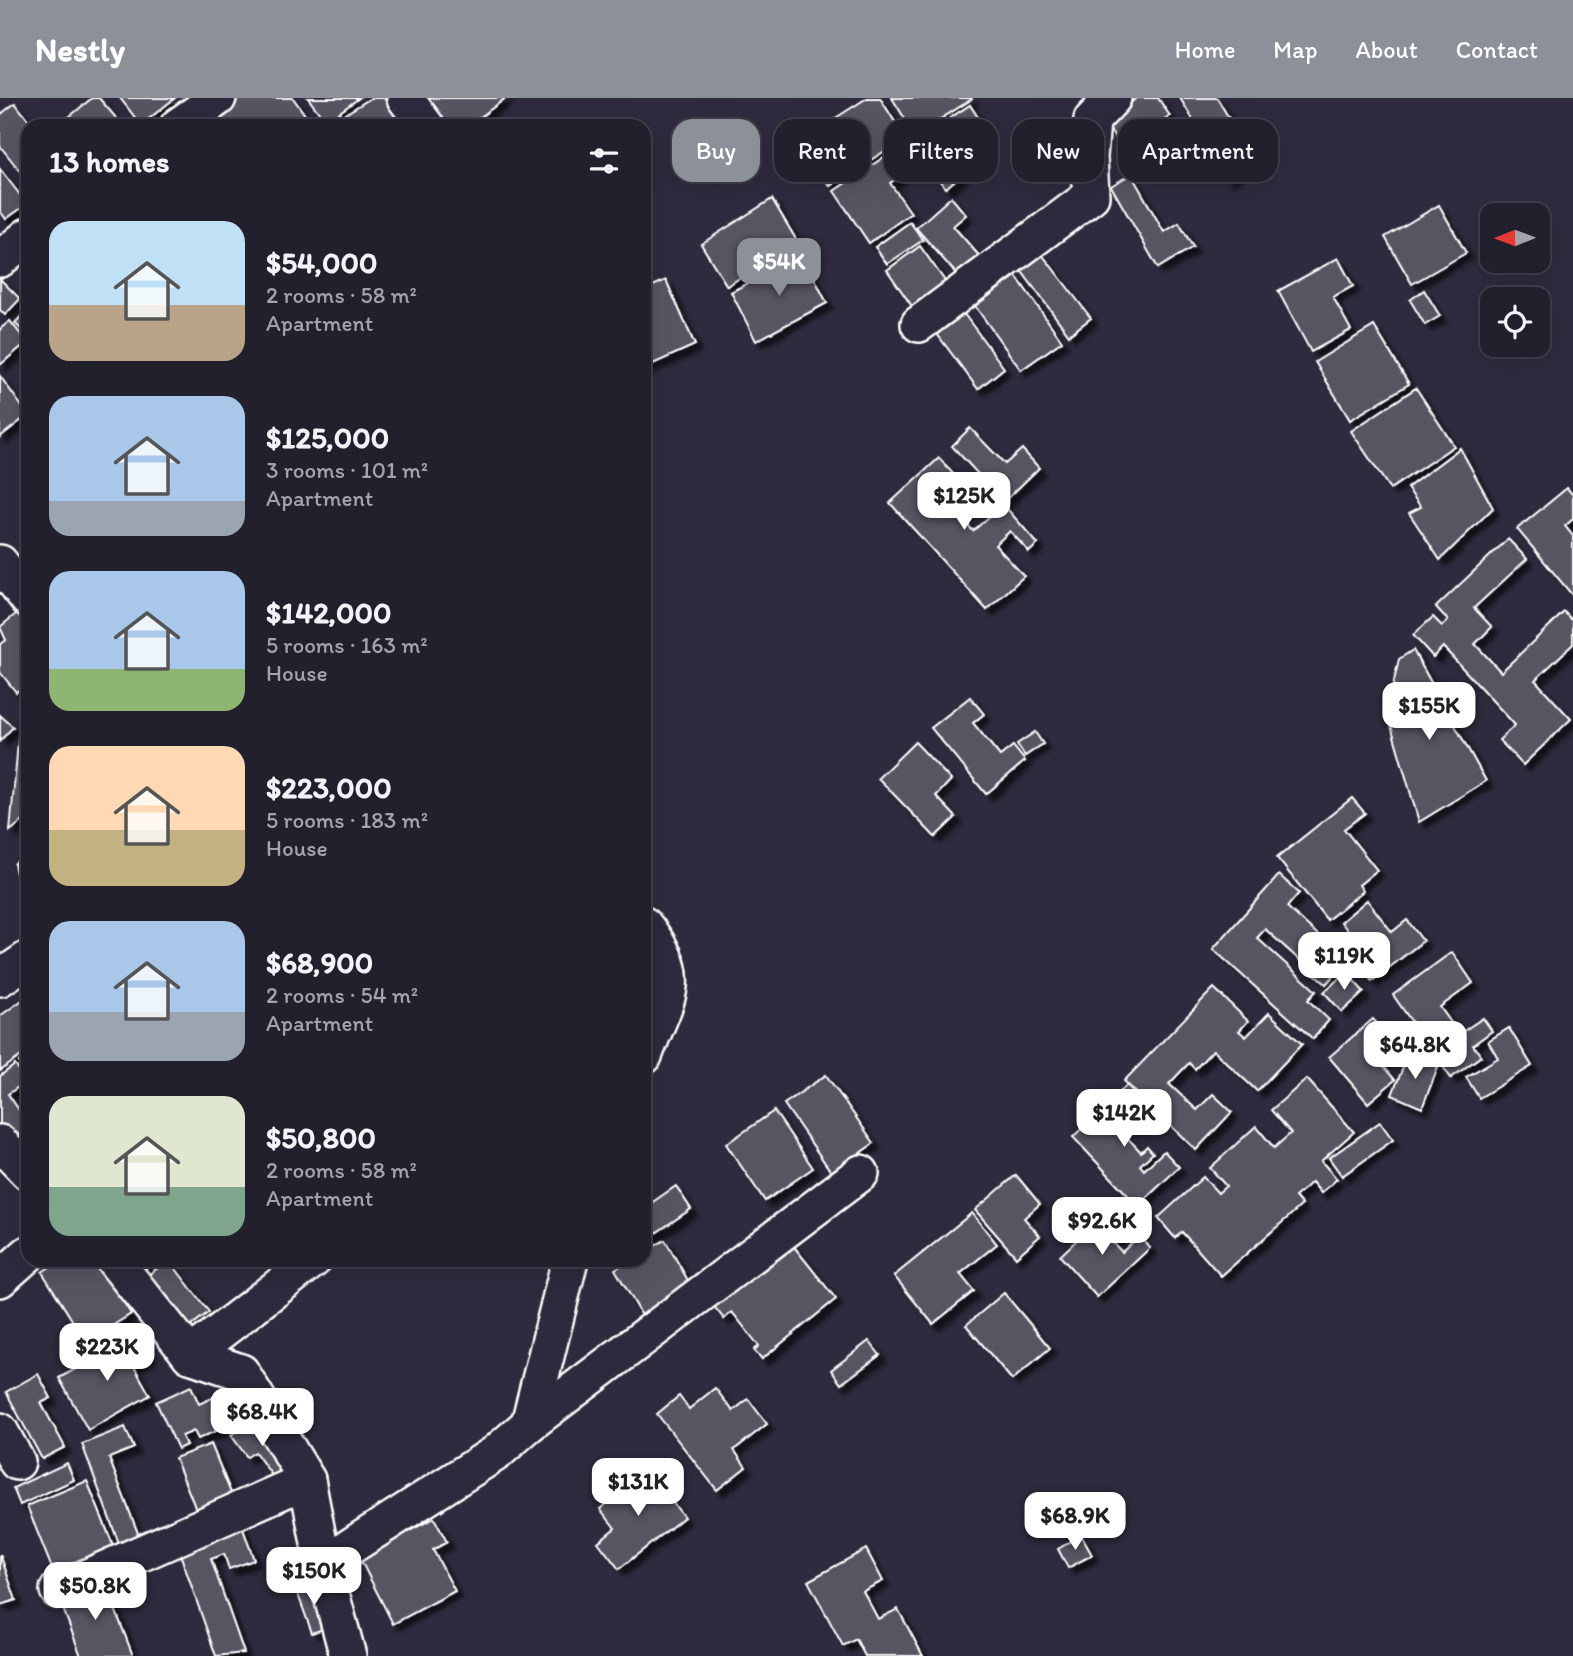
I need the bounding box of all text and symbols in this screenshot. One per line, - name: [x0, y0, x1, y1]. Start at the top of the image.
- text: Nestly: [35, 30, 125, 69]
- text: Home: [1175, 35, 1235, 64]
- text: Map: [1273, 35, 1317, 64]
- text: About: [1355, 35, 1418, 64]
- text: Contact: [1456, 35, 1538, 64]
- chip: Buy: [672, 119, 760, 182]
- chip: Rent: [774, 119, 870, 182]
- chip: Filters: [884, 119, 998, 182]
- chip: New: [1012, 119, 1104, 182]
- chip: Apartment: [1118, 119, 1278, 182]
- icon: filters: [585, 142, 623, 180]
- text: 13 homes: [49, 143, 169, 180]
- north arrow: [1480, 203, 1550, 273]
- map controls: [1480, 203, 1550, 357]
- pin: $54K: [738, 238, 820, 298]
- text: $54,000: [266, 244, 378, 281]
- text: $54K: [753, 247, 805, 275]
- icon: home: [105, 249, 189, 333]
- text: 2 rooms · 58 m²: [266, 281, 417, 309]
- button: locate: [1480, 287, 1550, 357]
- text: Apartment: [266, 309, 373, 337]
- text: $125,000: [266, 419, 389, 456]
- icon: home: [105, 424, 189, 508]
- text: 3 rooms · 101 m²: [266, 456, 428, 484]
- pin: $125K: [915, 472, 1013, 532]
- text: $125K: [933, 481, 995, 509]
- text: Apartment: [266, 484, 373, 512]
- text: $142,000: [266, 594, 392, 631]
- icon: home: [105, 599, 189, 683]
- text: 5 rooms · 163 m²: [266, 631, 428, 659]
- text: House: [266, 659, 328, 687]
- pin: $155K: [1380, 682, 1478, 742]
- text: $155K: [1398, 691, 1460, 719]
- text: $223,000: [266, 769, 392, 806]
- icon: home: [105, 774, 189, 858]
- text: 5 rooms · 183 m²: [266, 806, 428, 834]
- text: House: [266, 834, 328, 862]
- pin: $119K: [1295, 932, 1393, 992]
- text: $119K: [1314, 941, 1374, 969]
- text: $68,900: [266, 944, 373, 981]
- icon: home: [105, 949, 189, 1033]
- text: 2 rooms · 54 m²: [266, 981, 418, 1009]
- text: Apartment: [266, 1009, 373, 1037]
- pin: $64.8K: [1358, 1021, 1472, 1081]
- text: $64.8K: [1380, 1030, 1450, 1058]
- pin: $142K: [1075, 1090, 1173, 1149]
- text: $142K: [1093, 1098, 1155, 1126]
- text: $50,800: [266, 1119, 376, 1156]
- icon: home: [105, 1124, 189, 1208]
- text: 2 rooms · 58 m²: [266, 1156, 417, 1184]
- text: Apartment: [266, 1184, 373, 1212]
- pin: $92.6K: [1045, 1198, 1159, 1257]
- text: $92.6K: [1068, 1206, 1136, 1234]
- pin: $223K: [58, 1324, 156, 1383]
- text: $223K: [75, 1332, 139, 1360]
- pin: $68.4K: [205, 1388, 319, 1448]
- text: $68.4K: [227, 1397, 297, 1425]
- pin: $131K: [589, 1458, 687, 1518]
- text: $131K: [608, 1467, 668, 1495]
- pin: $68.9K: [1018, 1492, 1132, 1552]
- text: $68.9K: [1041, 1501, 1109, 1529]
- pin: $150K: [265, 1548, 363, 1607]
- text: $150K: [282, 1556, 346, 1584]
- pin: $50.8K: [38, 1562, 152, 1622]
- text: $50.8K: [60, 1571, 130, 1599]

